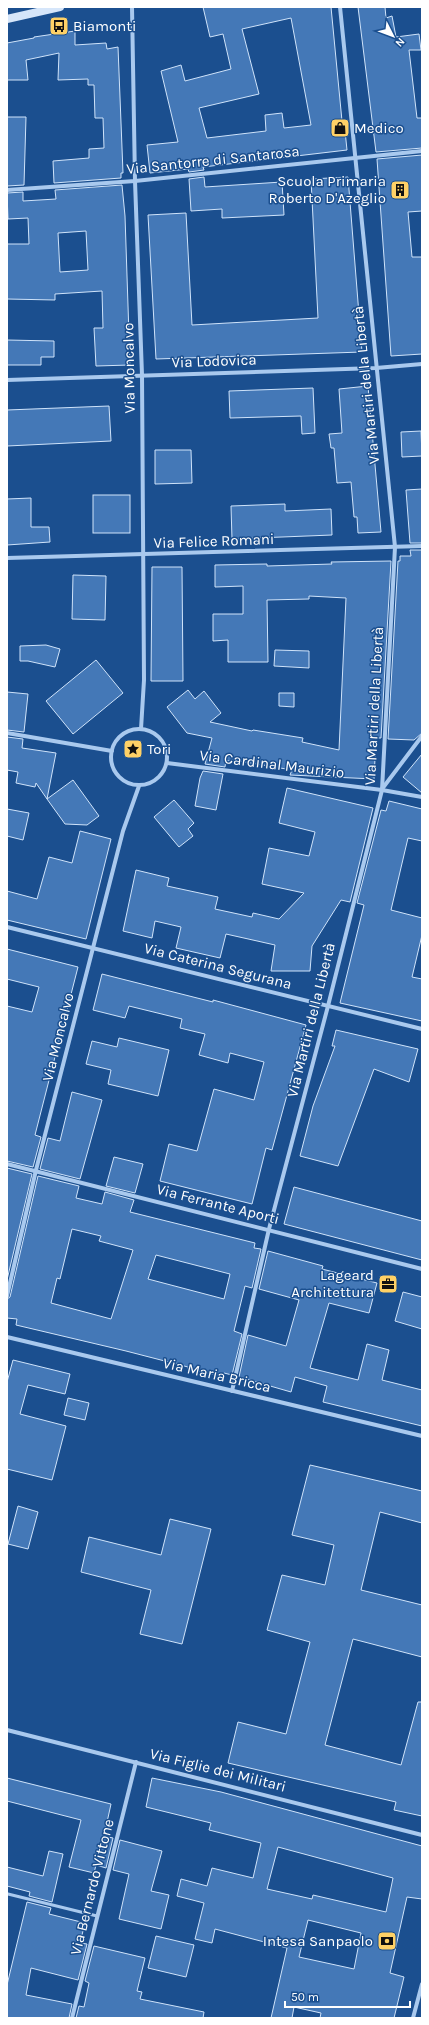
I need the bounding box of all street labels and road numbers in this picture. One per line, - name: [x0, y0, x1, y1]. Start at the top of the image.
- street label: Via Santorre di Santarosa: [126, 142, 300, 178]
- street label: Via Martiri della Libertà: [349, 305, 383, 465]
- street label: Via Moncalvo: [119, 323, 139, 413]
- street label: Via Lodovica: [171, 351, 257, 371]
- street label: Via Felice Romani: [153, 530, 275, 552]
- street label: Via Martiri della Libertà: [361, 626, 387, 786]
- street label: Via Cardinal Maurizio: [199, 746, 345, 782]
- street label: Via Caterina Segurana: [142, 939, 294, 993]
- street label: Via Martiri della Libertà: [283, 941, 339, 1099]
- street label: Via Moncalvo: [38, 991, 78, 1083]
- street label: Via Ferrante Aporti: [155, 1180, 281, 1228]
- street label: Via Maria Bricca: [161, 1354, 273, 1396]
- street label: Via Figlie dei Militari: [148, 1744, 288, 1796]
- street label: Via Bernardo Vittone: [66, 1817, 118, 1957]

